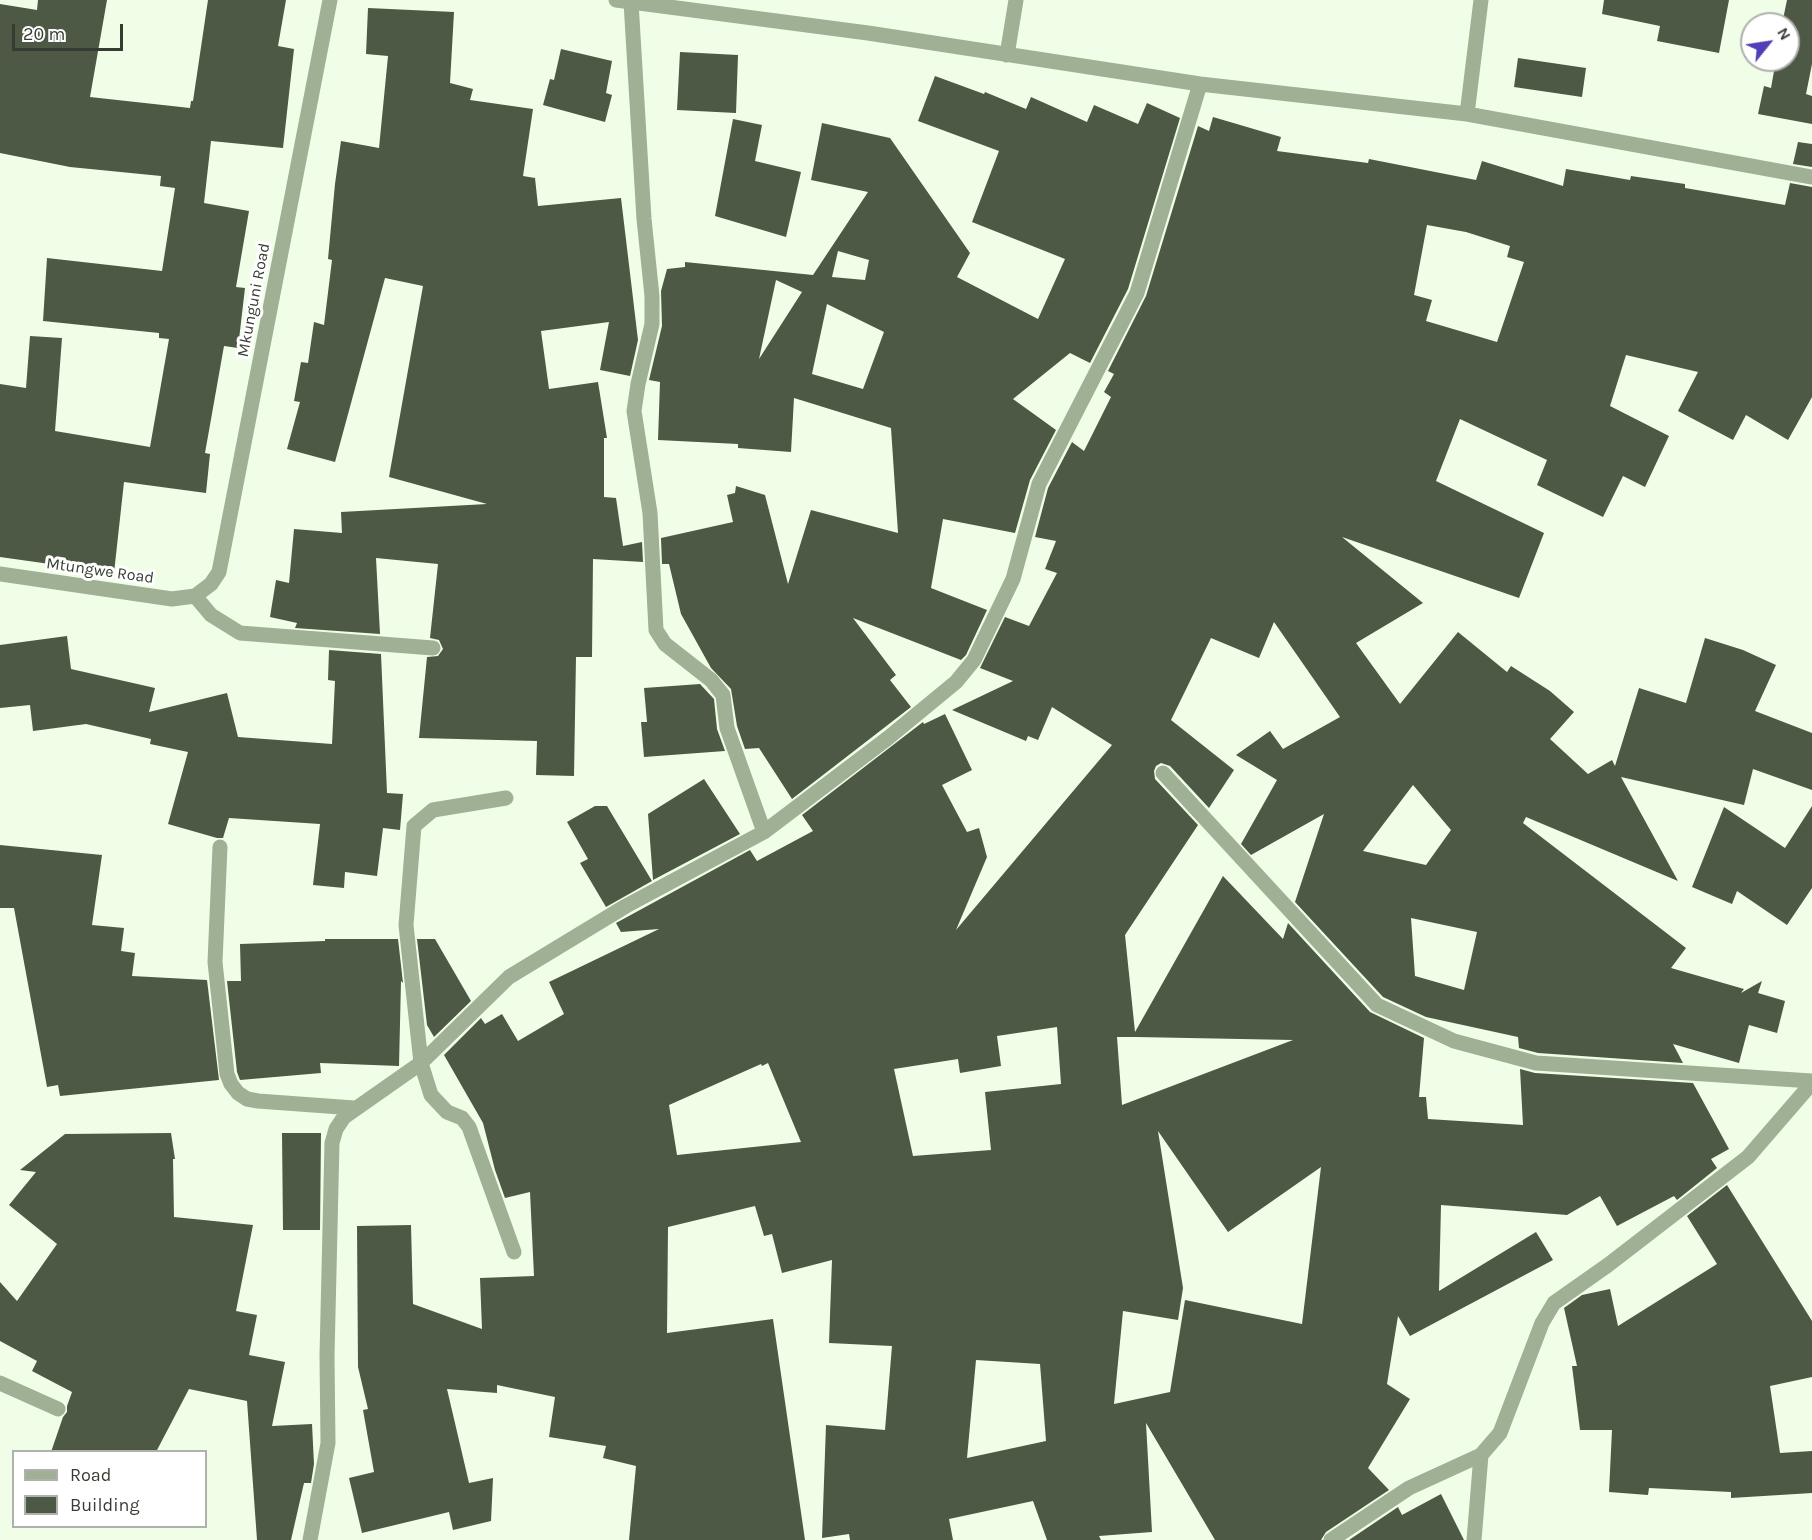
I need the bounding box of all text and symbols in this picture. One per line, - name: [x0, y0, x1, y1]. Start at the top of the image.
- scale bar: [15, 12, 126, 50]
- north arrow: [1740, 12, 1800, 72]
- text: 20 m: [23, 23, 65, 45]
- text: N: [1773, 24, 1795, 43]
- street label: Mkunguni Road: [234, 241, 274, 359]
- street label: Mtungwe Road: [45, 554, 155, 588]
- legend: [12, 1450, 207, 1528]
- text: Road: [70, 1464, 111, 1486]
- text: Building: [70, 1494, 140, 1516]

